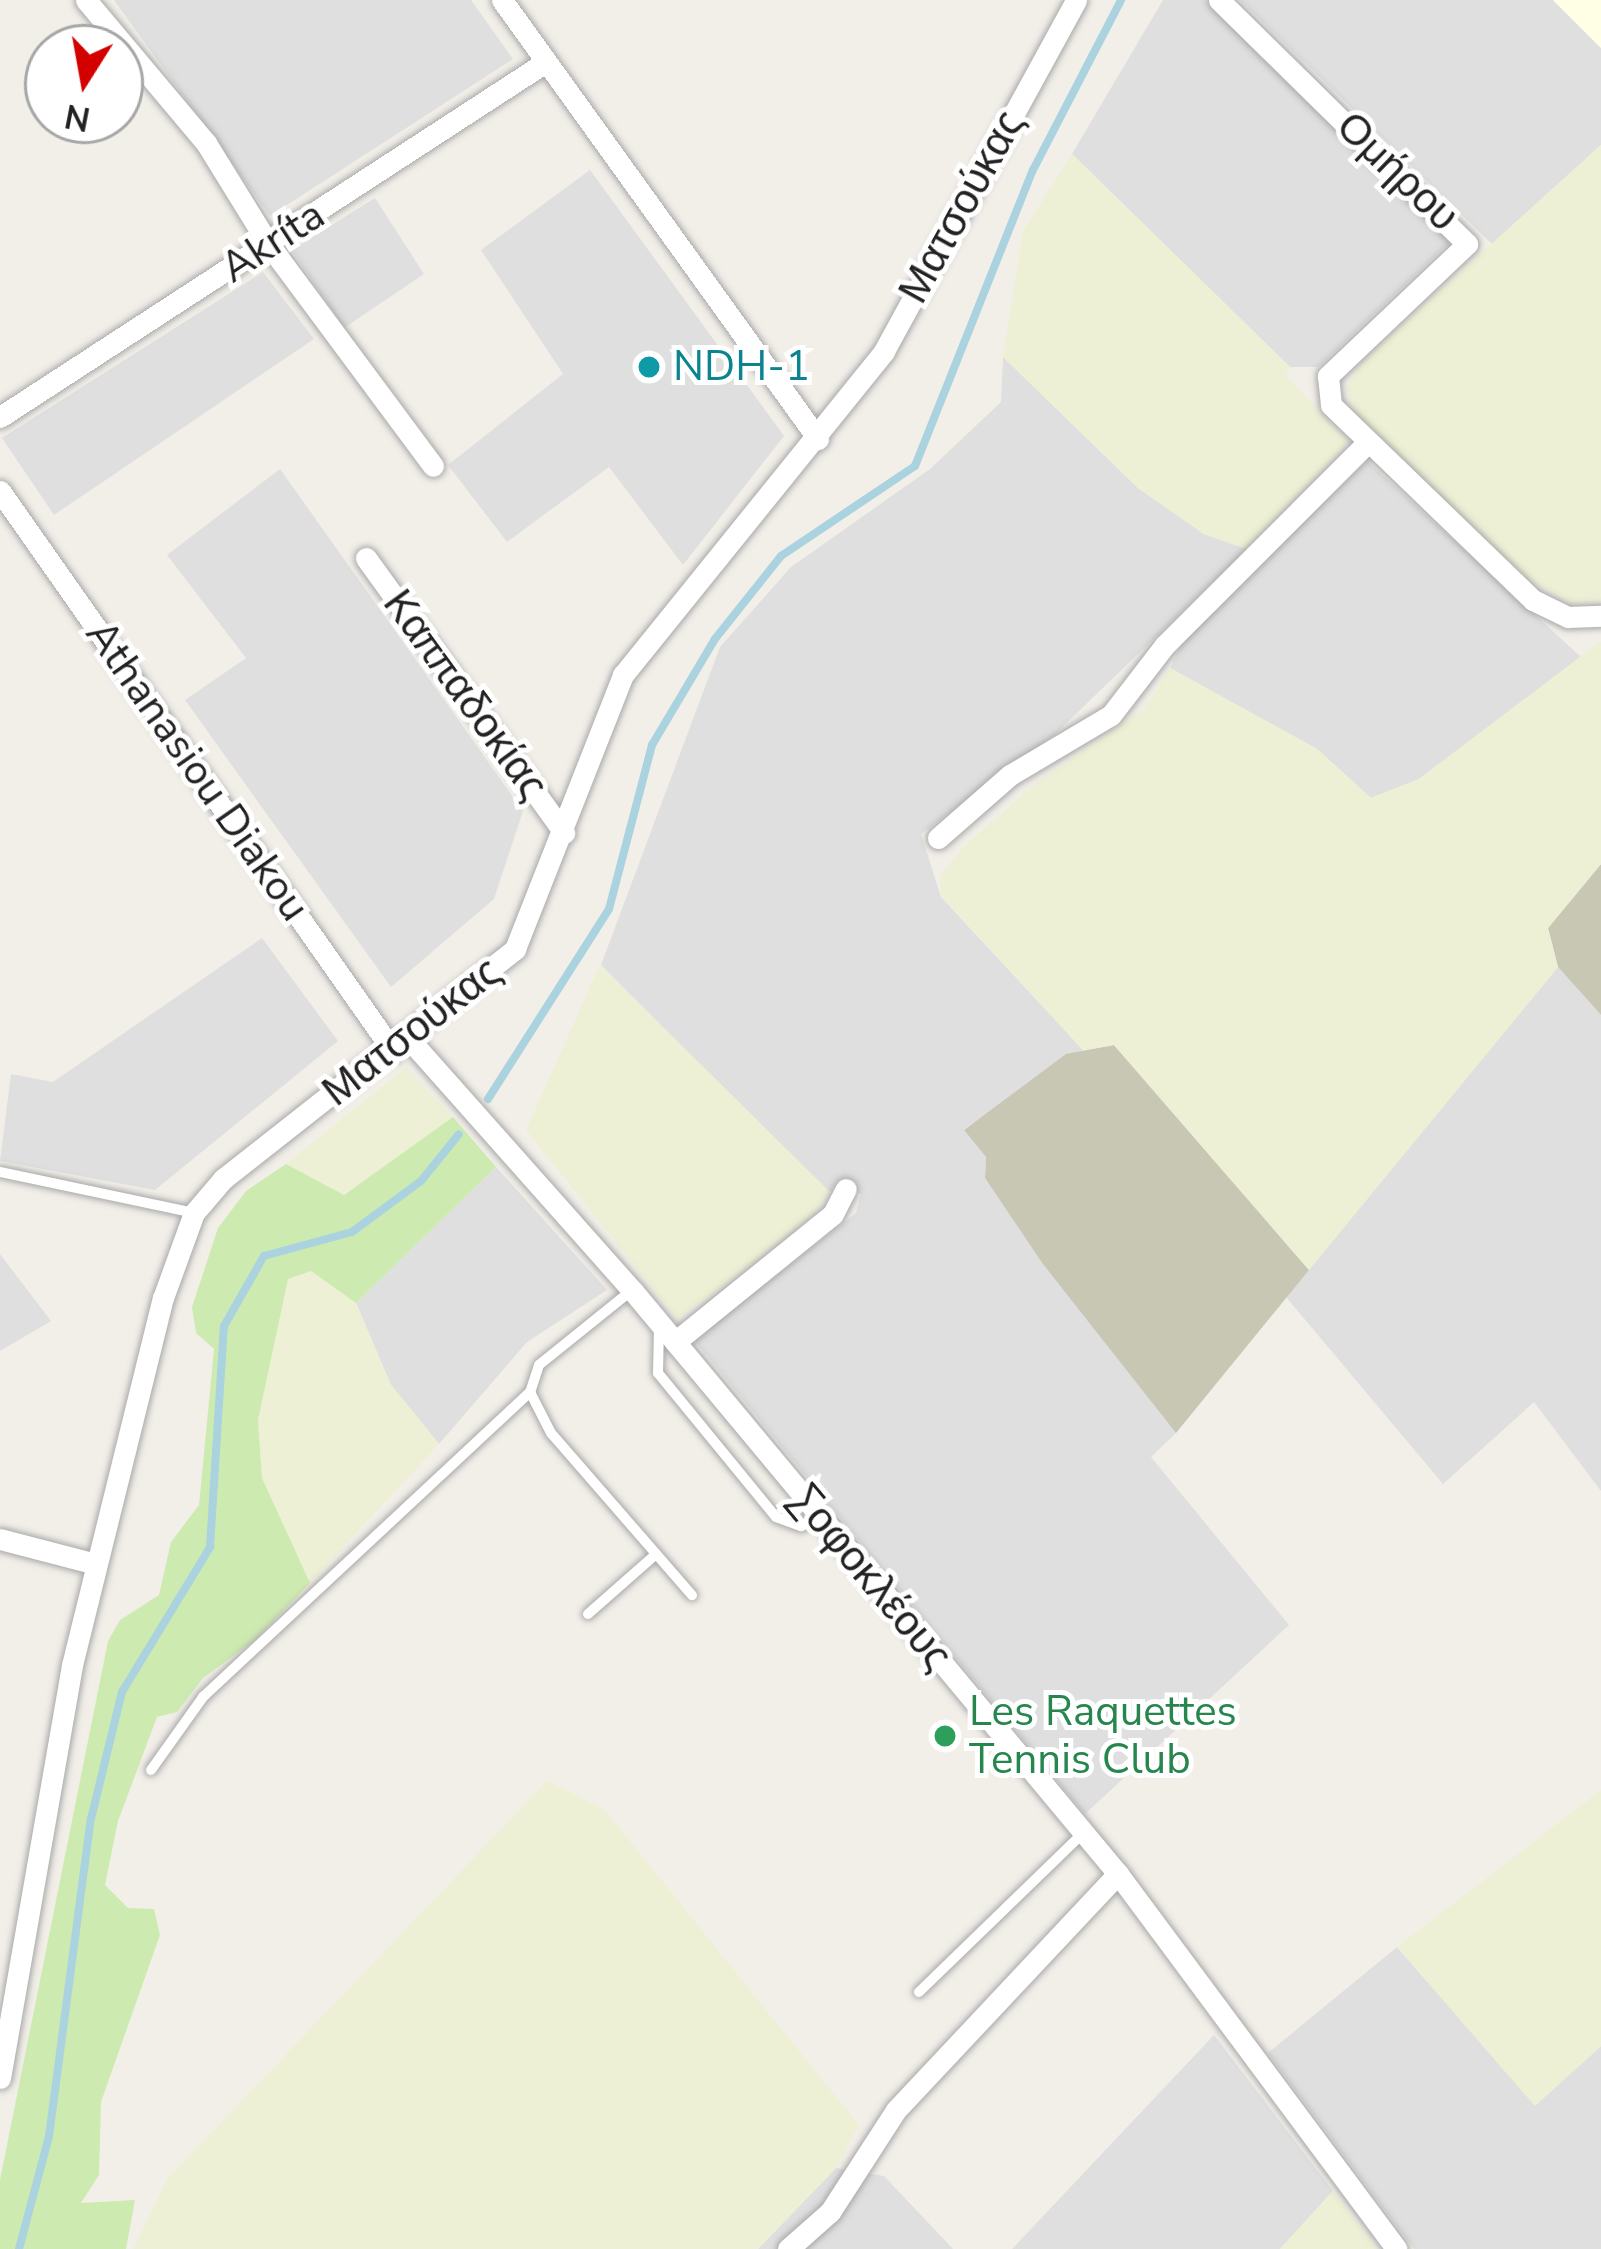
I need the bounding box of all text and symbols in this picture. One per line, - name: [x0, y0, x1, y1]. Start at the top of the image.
- north arrow: [24, 24, 144, 144]
- text: N: [61, 92, 94, 141]
- street label: Ματσούκας: [888, 102, 1036, 312]
- street label: Ομήρου: [1326, 102, 1468, 242]
- street label: Akríta: [212, 190, 334, 294]
- place label: NDH-1: [673, 342, 810, 392]
- marker: NDH-1: [636, 354, 662, 380]
- street label: Καππαδοκίας: [372, 580, 558, 810]
- street label: Athanasiou Diakou: [74, 611, 320, 931]
- street label: Ματσούκας: [313, 947, 511, 1117]
- street label: Σοφοκλέους: [778, 1475, 962, 1681]
- place label: Les Raquettes Tennis Club: [969, 1687, 1237, 1786]
- marker: Les Raquettes Tennis Club: [932, 1723, 958, 1749]

